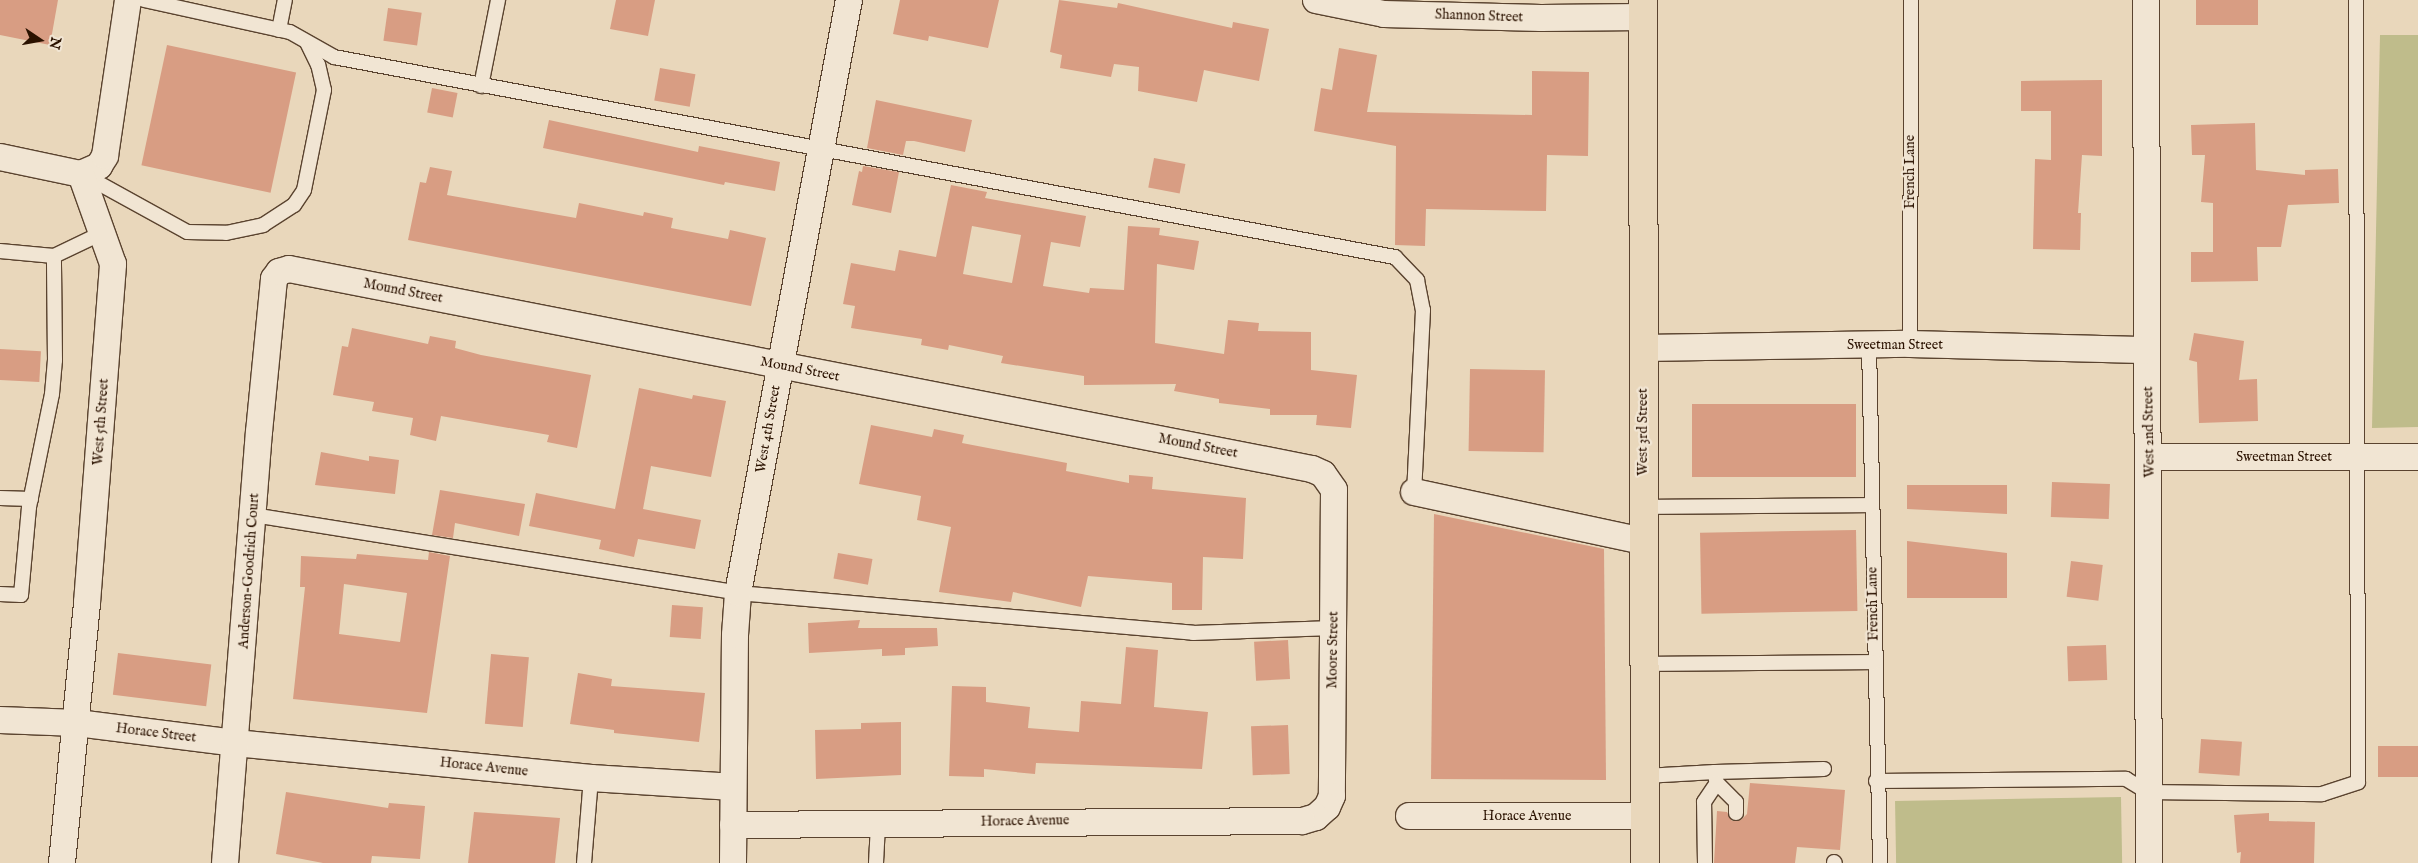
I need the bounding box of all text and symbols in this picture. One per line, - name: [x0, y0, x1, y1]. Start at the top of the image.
- street label: Shannon Street: [1435, 6, 1523, 26]
- north arrow: [15, 15, 65, 65]
- text: N: [45, 35, 65, 51]
- street label: French Lane: [1902, 135, 1918, 209]
- street label: Mound Street: [362, 275, 444, 307]
- street label: Sweetman Street: [1847, 337, 1943, 353]
- street label: Mound Street: [759, 353, 841, 385]
- street label: West 5th Street: [90, 378, 112, 466]
- street label: West 4th Street: [752, 384, 784, 474]
- street label: West 2nd Street: [2140, 386, 2158, 478]
- street label: West 3rd Street: [1635, 388, 1651, 476]
- street label: Mound Street: [1157, 430, 1239, 462]
- street label: Sweetman Street: [2236, 449, 2332, 465]
- street label: Anderson-Goodrich Court: [235, 493, 263, 649]
- street label: French Lane: [1864, 567, 1882, 641]
- street label: Moore Street: [1324, 611, 1342, 689]
- street label: Horace Street: [115, 720, 197, 746]
- street label: Horace Avenue: [439, 754, 529, 780]
- street label: Horace Avenue: [1483, 808, 1571, 824]
- street label: Horace Avenue: [980, 812, 1070, 830]

